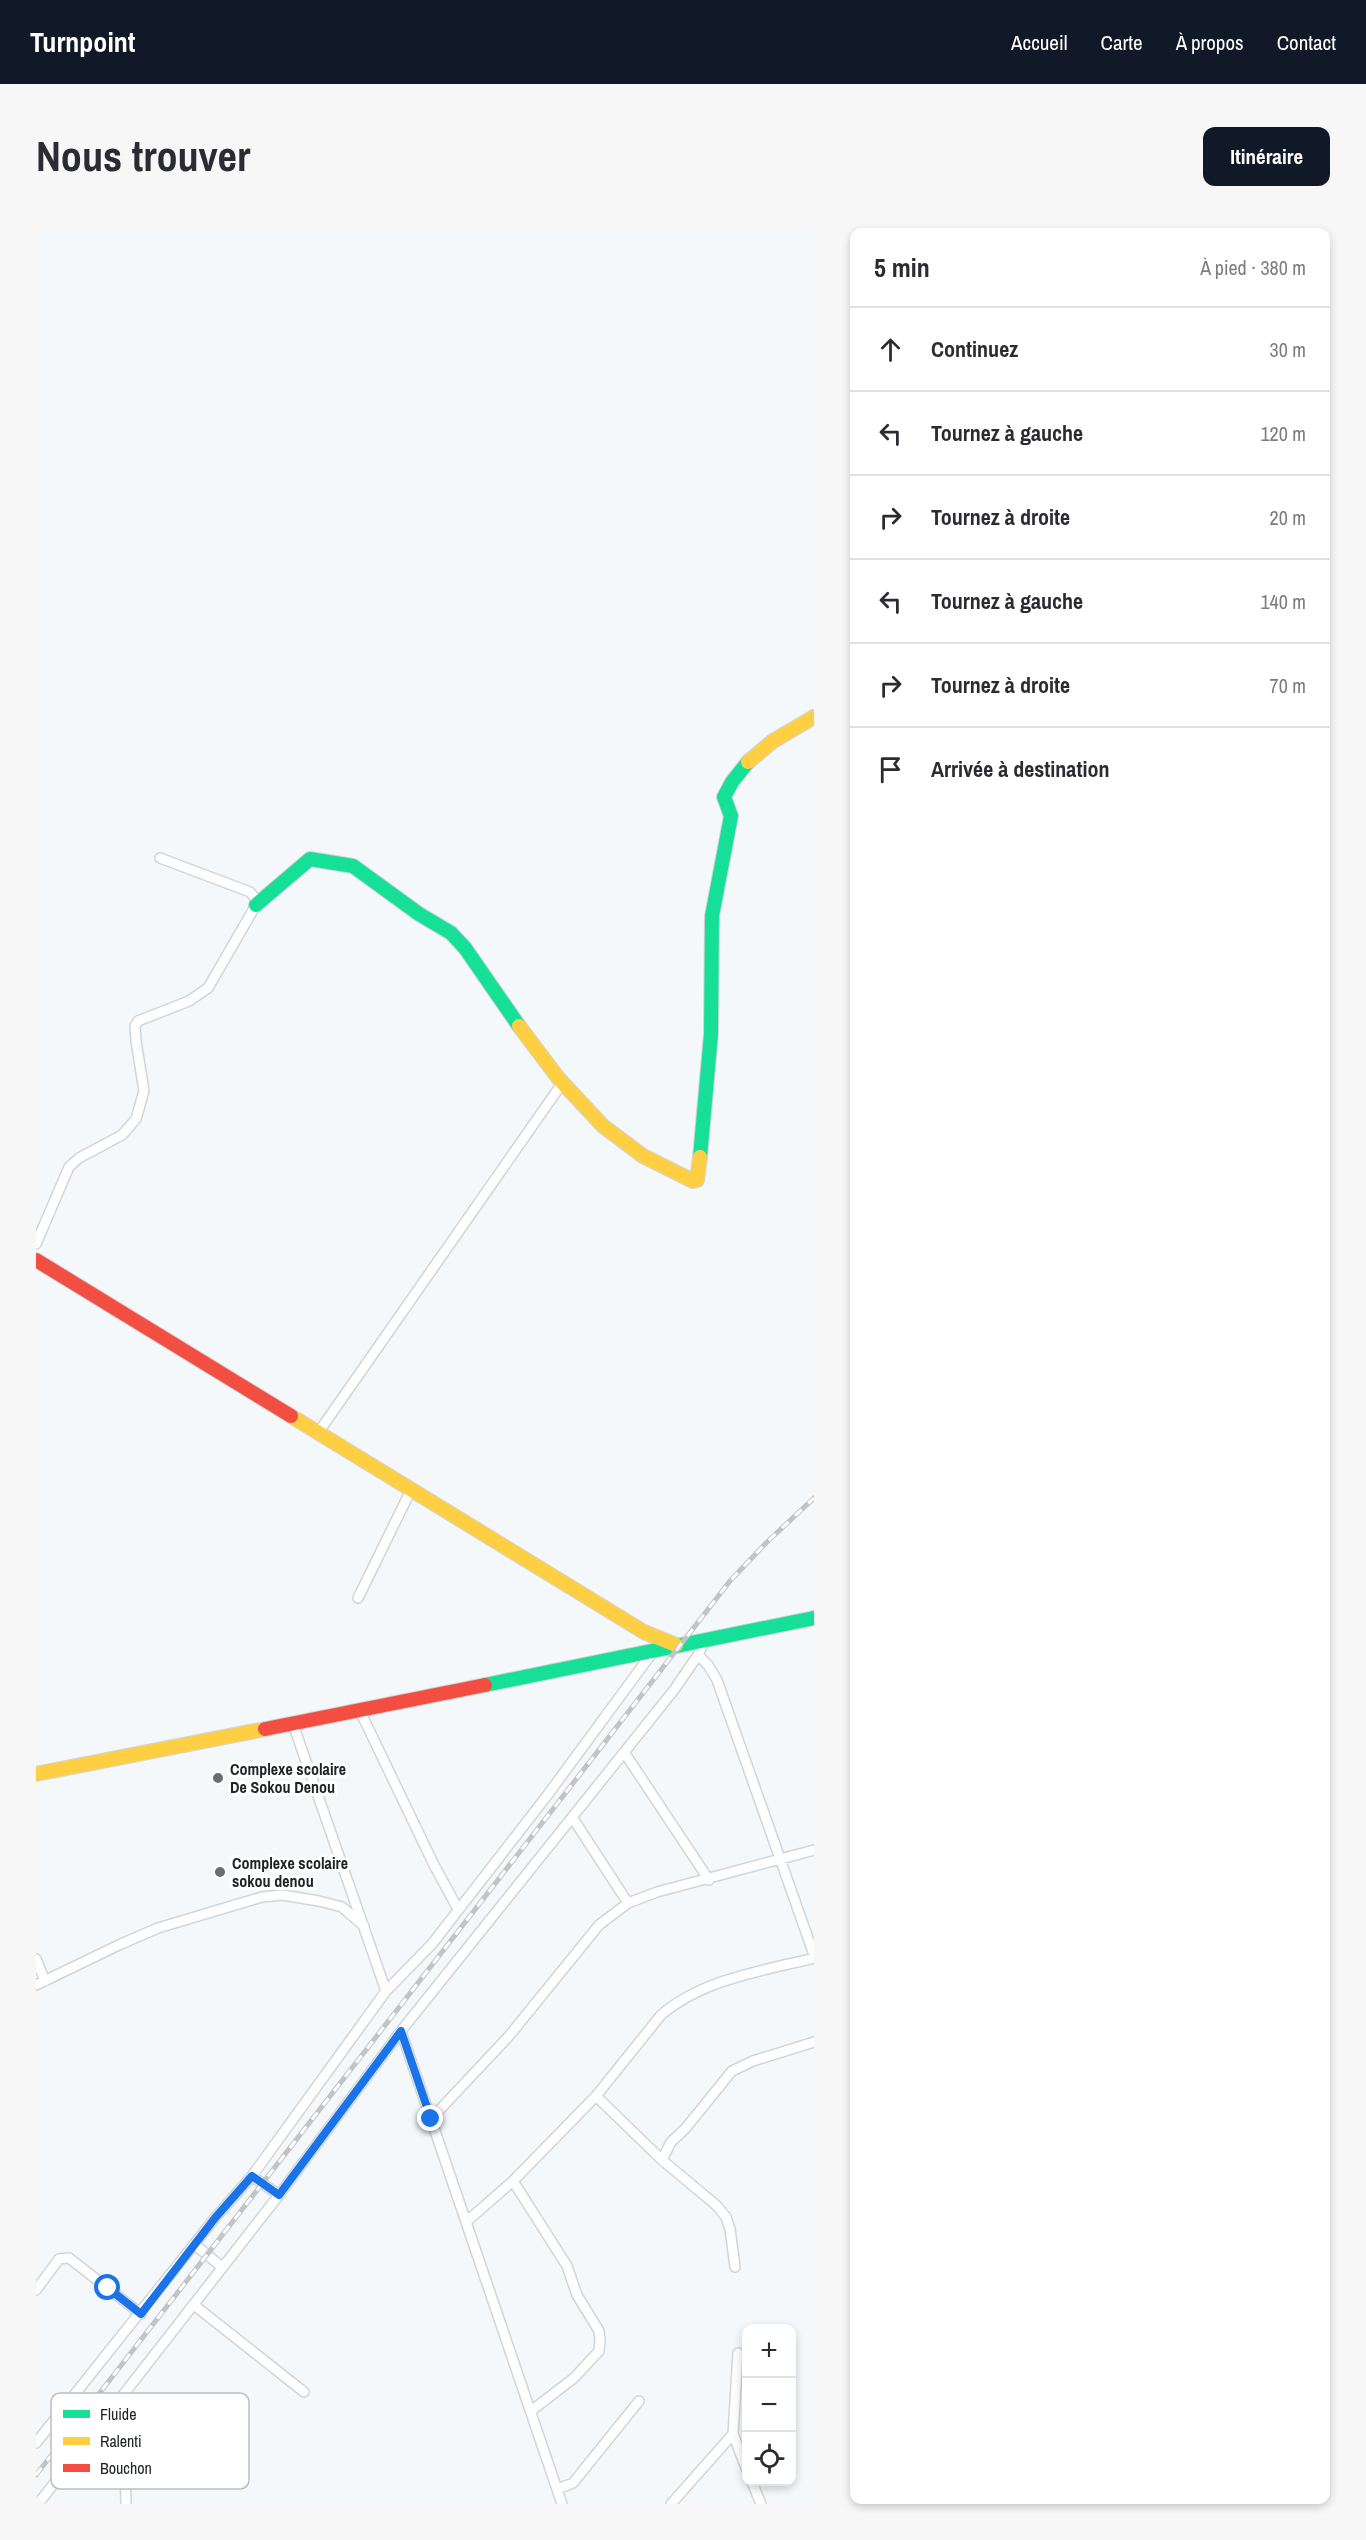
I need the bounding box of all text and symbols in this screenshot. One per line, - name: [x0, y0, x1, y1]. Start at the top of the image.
- text: Turnpoint: [30, 23, 135, 61]
- text: Accueil: [1011, 28, 1068, 57]
- text: Carte: [1101, 28, 1143, 57]
- text: À propos: [1176, 28, 1244, 57]
- text: Contact: [1277, 28, 1336, 57]
- button: Itinéraire: [1203, 127, 1330, 186]
- text: Nous trouver: [36, 128, 250, 184]
- text: 5 min: [874, 250, 930, 285]
- text: À pied · 380 m: [1200, 254, 1306, 281]
- icon: ahead: [874, 333, 907, 366]
- text: Continuez: [931, 334, 1018, 364]
- text: 30 m: [1270, 336, 1306, 363]
- icon: left: [874, 417, 907, 450]
- text: Tournez à gauche: [931, 418, 1083, 448]
- text: 120 m: [1260, 420, 1306, 447]
- icon: right: [874, 501, 907, 534]
- text: Tournez à droite: [931, 502, 1070, 532]
- text: 20 m: [1270, 504, 1306, 531]
- icon: left: [874, 585, 907, 618]
- text: Tournez à gauche: [931, 586, 1083, 616]
- text: 140 m: [1260, 588, 1306, 615]
- icon: right: [874, 669, 907, 702]
- text: Tournez à droite: [931, 670, 1070, 700]
- text: 70 m: [1270, 672, 1306, 699]
- icon: arrive: [874, 753, 907, 786]
- text: Arrivée à destination: [931, 754, 1109, 784]
- place label: Complexe scolaire De Sokou Denou: [230, 1758, 346, 1798]
- marker: Complexe scolaire De Sokou Denou: [211, 1771, 225, 1785]
- place label: Complexe scolaire sokou denou: [232, 1852, 348, 1892]
- marker: Complexe scolaire sokou denou: [213, 1865, 227, 1879]
- route end: [417, 2105, 443, 2131]
- route start: [94, 2274, 120, 2300]
- map controls: [742, 2324, 796, 2486]
- button: +: [742, 2324, 796, 2378]
- button: −: [742, 2378, 796, 2432]
- legend: [51, 2393, 249, 2489]
- text: Fluide: [100, 2403, 136, 2425]
- text: Ralenti: [100, 2430, 142, 2452]
- button: locate: [742, 2432, 796, 2486]
- text: Bouchon: [100, 2457, 152, 2479]

